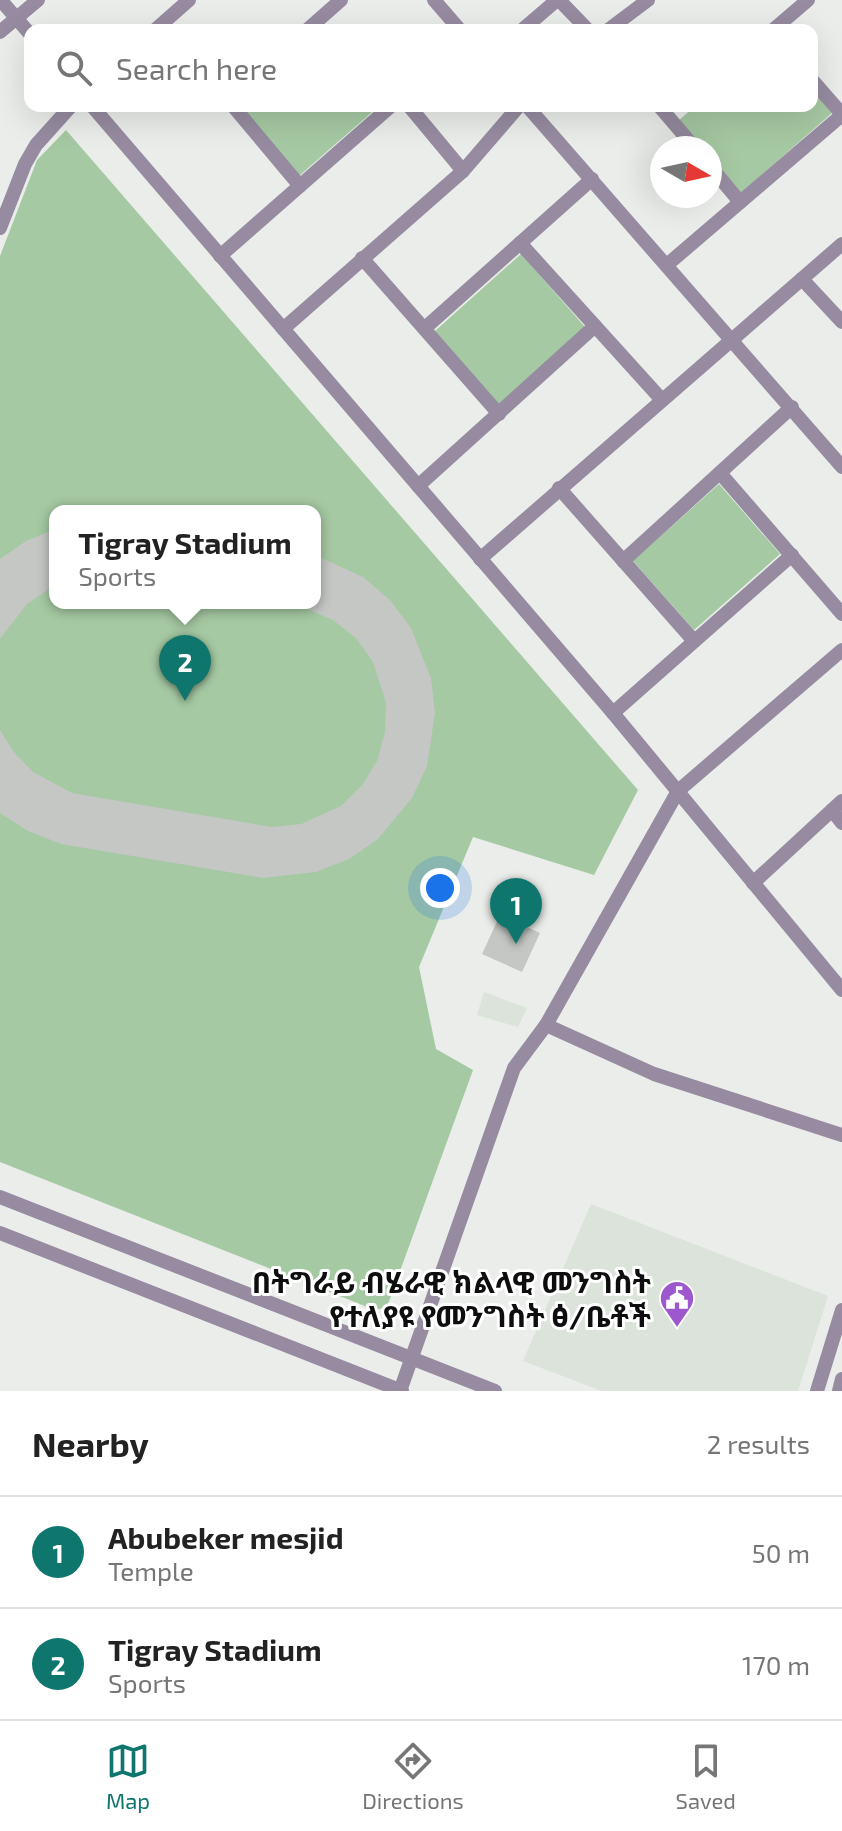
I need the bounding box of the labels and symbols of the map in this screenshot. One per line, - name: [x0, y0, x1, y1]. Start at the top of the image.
- north arrow: [650, 136, 722, 208]
- pin: 2: [159, 635, 211, 701]
- your location: [420, 868, 460, 908]
- pin: 1: [490, 878, 542, 944]
- place label: በትግራይ ብሄራዊ ክልላዊ መንግስት የተለያዩ የመንግስት ፅ/ቤቶች: [252, 1263, 652, 1333]
- public building icon: በትግራይ ብሄራዊ ክልላዊ መንግስት የተለያዩ የመንግስት ፅ/ቤቶች: [658, 1279, 696, 1329]

